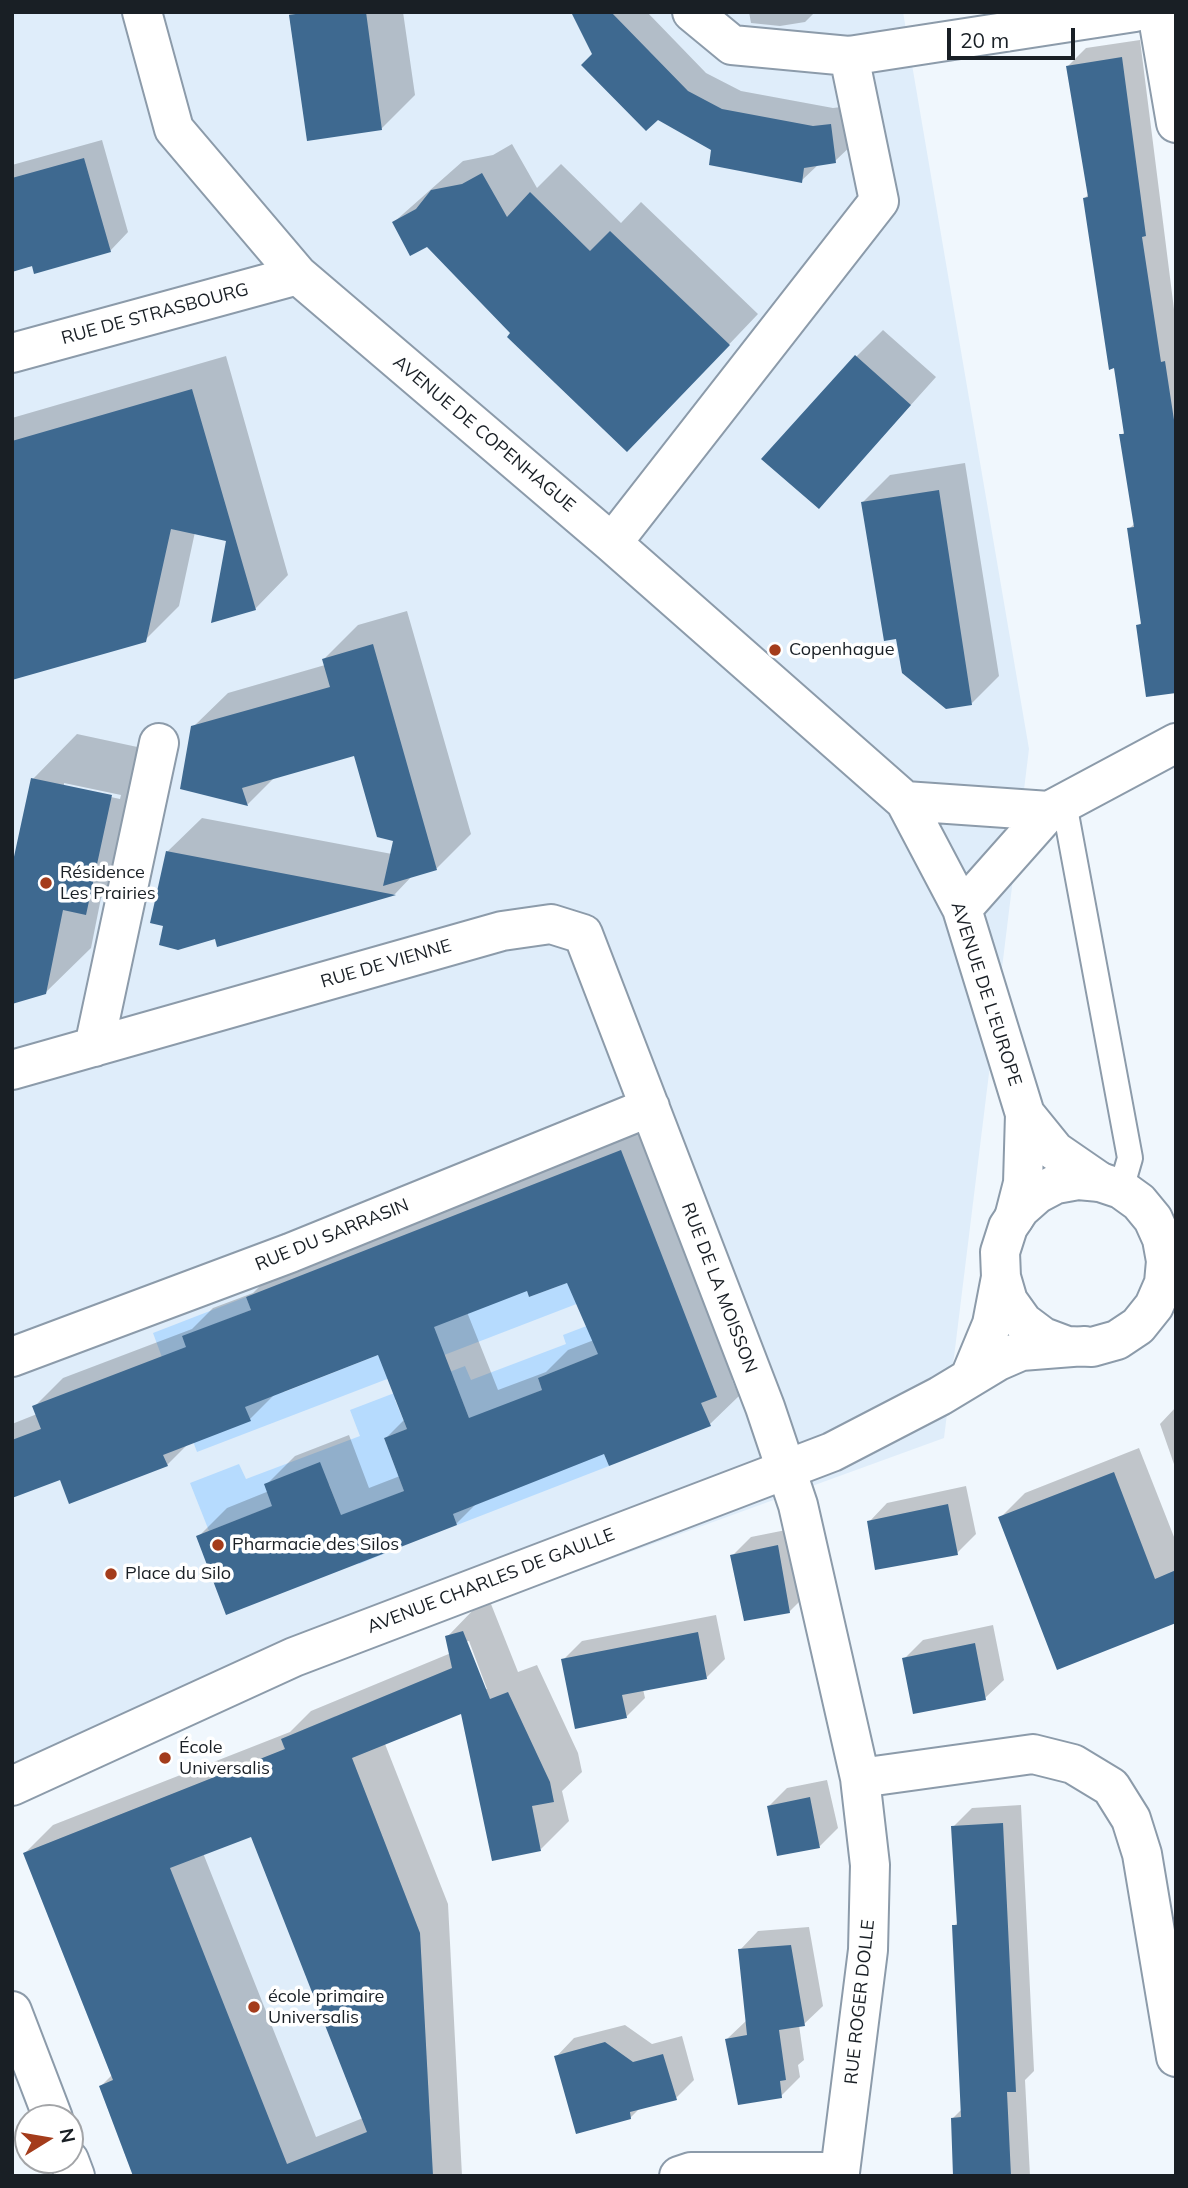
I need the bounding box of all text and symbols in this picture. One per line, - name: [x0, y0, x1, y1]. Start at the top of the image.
- scale bar: [950, 14, 1078, 58]
- text: 20 m: [960, 27, 1009, 53]
- street label: RUE DE STRASBOURG: [59, 279, 251, 349]
- street label: AVENUE DE COPENHAGUE: [388, 351, 580, 517]
- place label: Copenhague: [789, 639, 894, 661]
- marker: Copenhague: [767, 642, 783, 658]
- place label: Résidence Les Prairies: [60, 862, 156, 904]
- marker: Résidence Les Prairies: [38, 875, 54, 891]
- street label: AVENUE DE L'EUROPE: [946, 899, 1026, 1089]
- street label: RUE DE VIENNE: [318, 935, 454, 993]
- street label: RUE DU SARRASIN: [252, 1194, 412, 1276]
- street label: RUE DE LA MOISSON: [677, 1200, 761, 1376]
- street label: AVENUE CHARLES DE GAULLE: [364, 1524, 618, 1638]
- place label: Pharmacie des Silos: [232, 1534, 399, 1556]
- marker: Pharmacie des Silos: [210, 1537, 226, 1553]
- place label: Place du Silo: [125, 1563, 231, 1585]
- marker: Place du Silo: [103, 1566, 119, 1582]
- place label: École Universalis: [179, 1737, 270, 1780]
- marker: École Universalis: [157, 1750, 173, 1766]
- street label: RUE ROGER DOLLE: [841, 1919, 879, 2085]
- place label: école primaire Universalis: [268, 1986, 384, 2028]
- marker: école primaire Universalis: [246, 1999, 262, 2015]
- north arrow: [14, 2104, 84, 2174]
- text: N: [54, 2126, 81, 2145]

